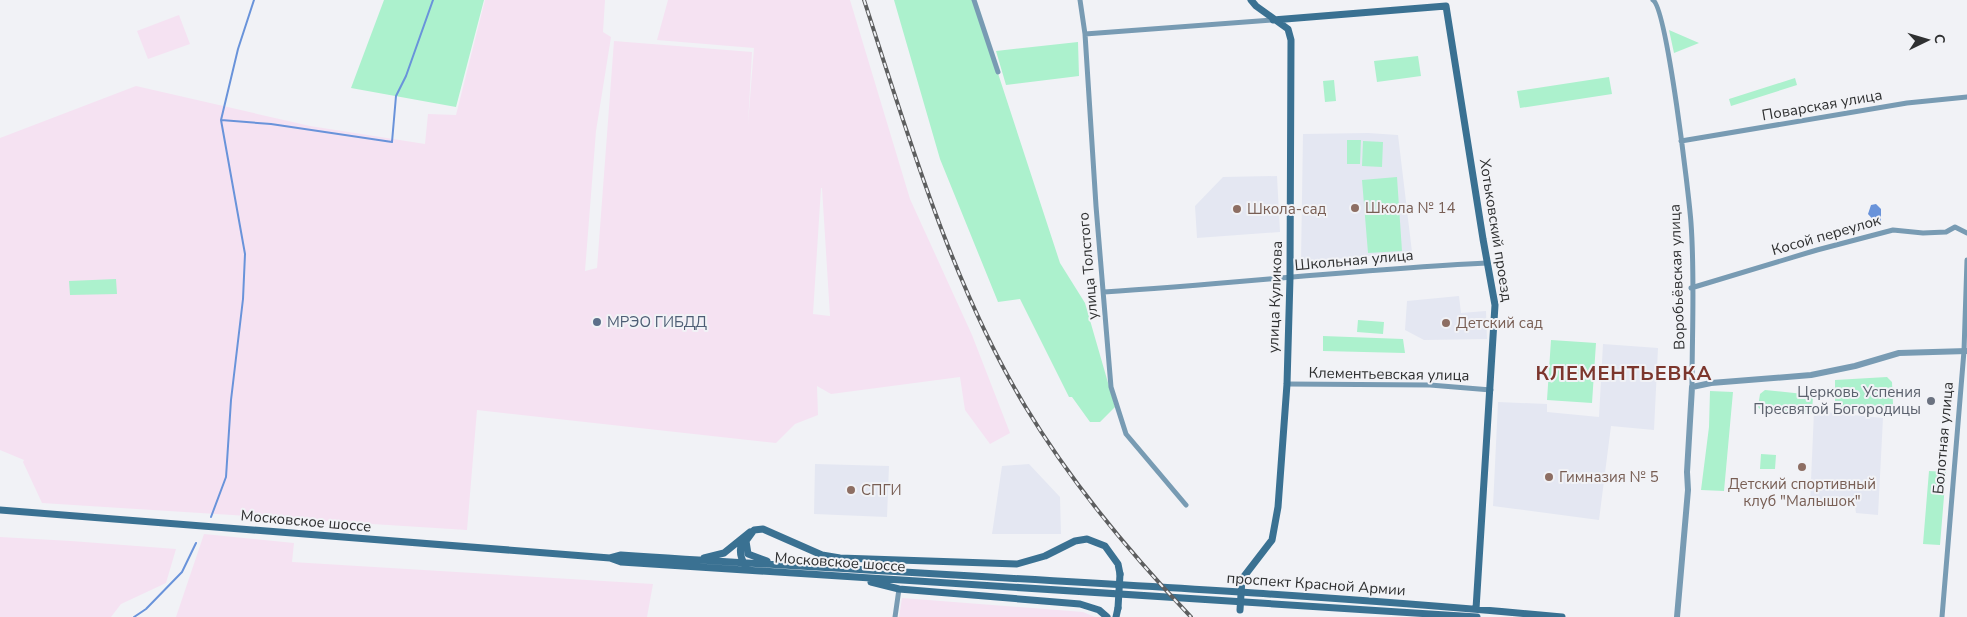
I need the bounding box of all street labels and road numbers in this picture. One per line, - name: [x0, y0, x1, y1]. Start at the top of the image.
- street label: Поварская улица: [1760, 85, 1884, 125]
- street label: Хотьковский проезд: [1475, 157, 1517, 303]
- street label: Воробьёвская улица: [1664, 204, 1690, 350]
- street label: Косой переулок: [1769, 210, 1883, 260]
- street label: улица Толстого: [1073, 211, 1103, 321]
- street label: улица Куликова: [1263, 240, 1287, 354]
- street label: Школьная улица: [1294, 245, 1414, 275]
- street label: Клементьевская улица: [1308, 363, 1470, 385]
- street label: Болотная улица: [1928, 381, 1958, 495]
- street label: Московское шоссе: [240, 505, 372, 537]
- street label: Московское шоссе: [774, 547, 906, 577]
- street label: проспект Красной Армии: [1226, 568, 1406, 600]

